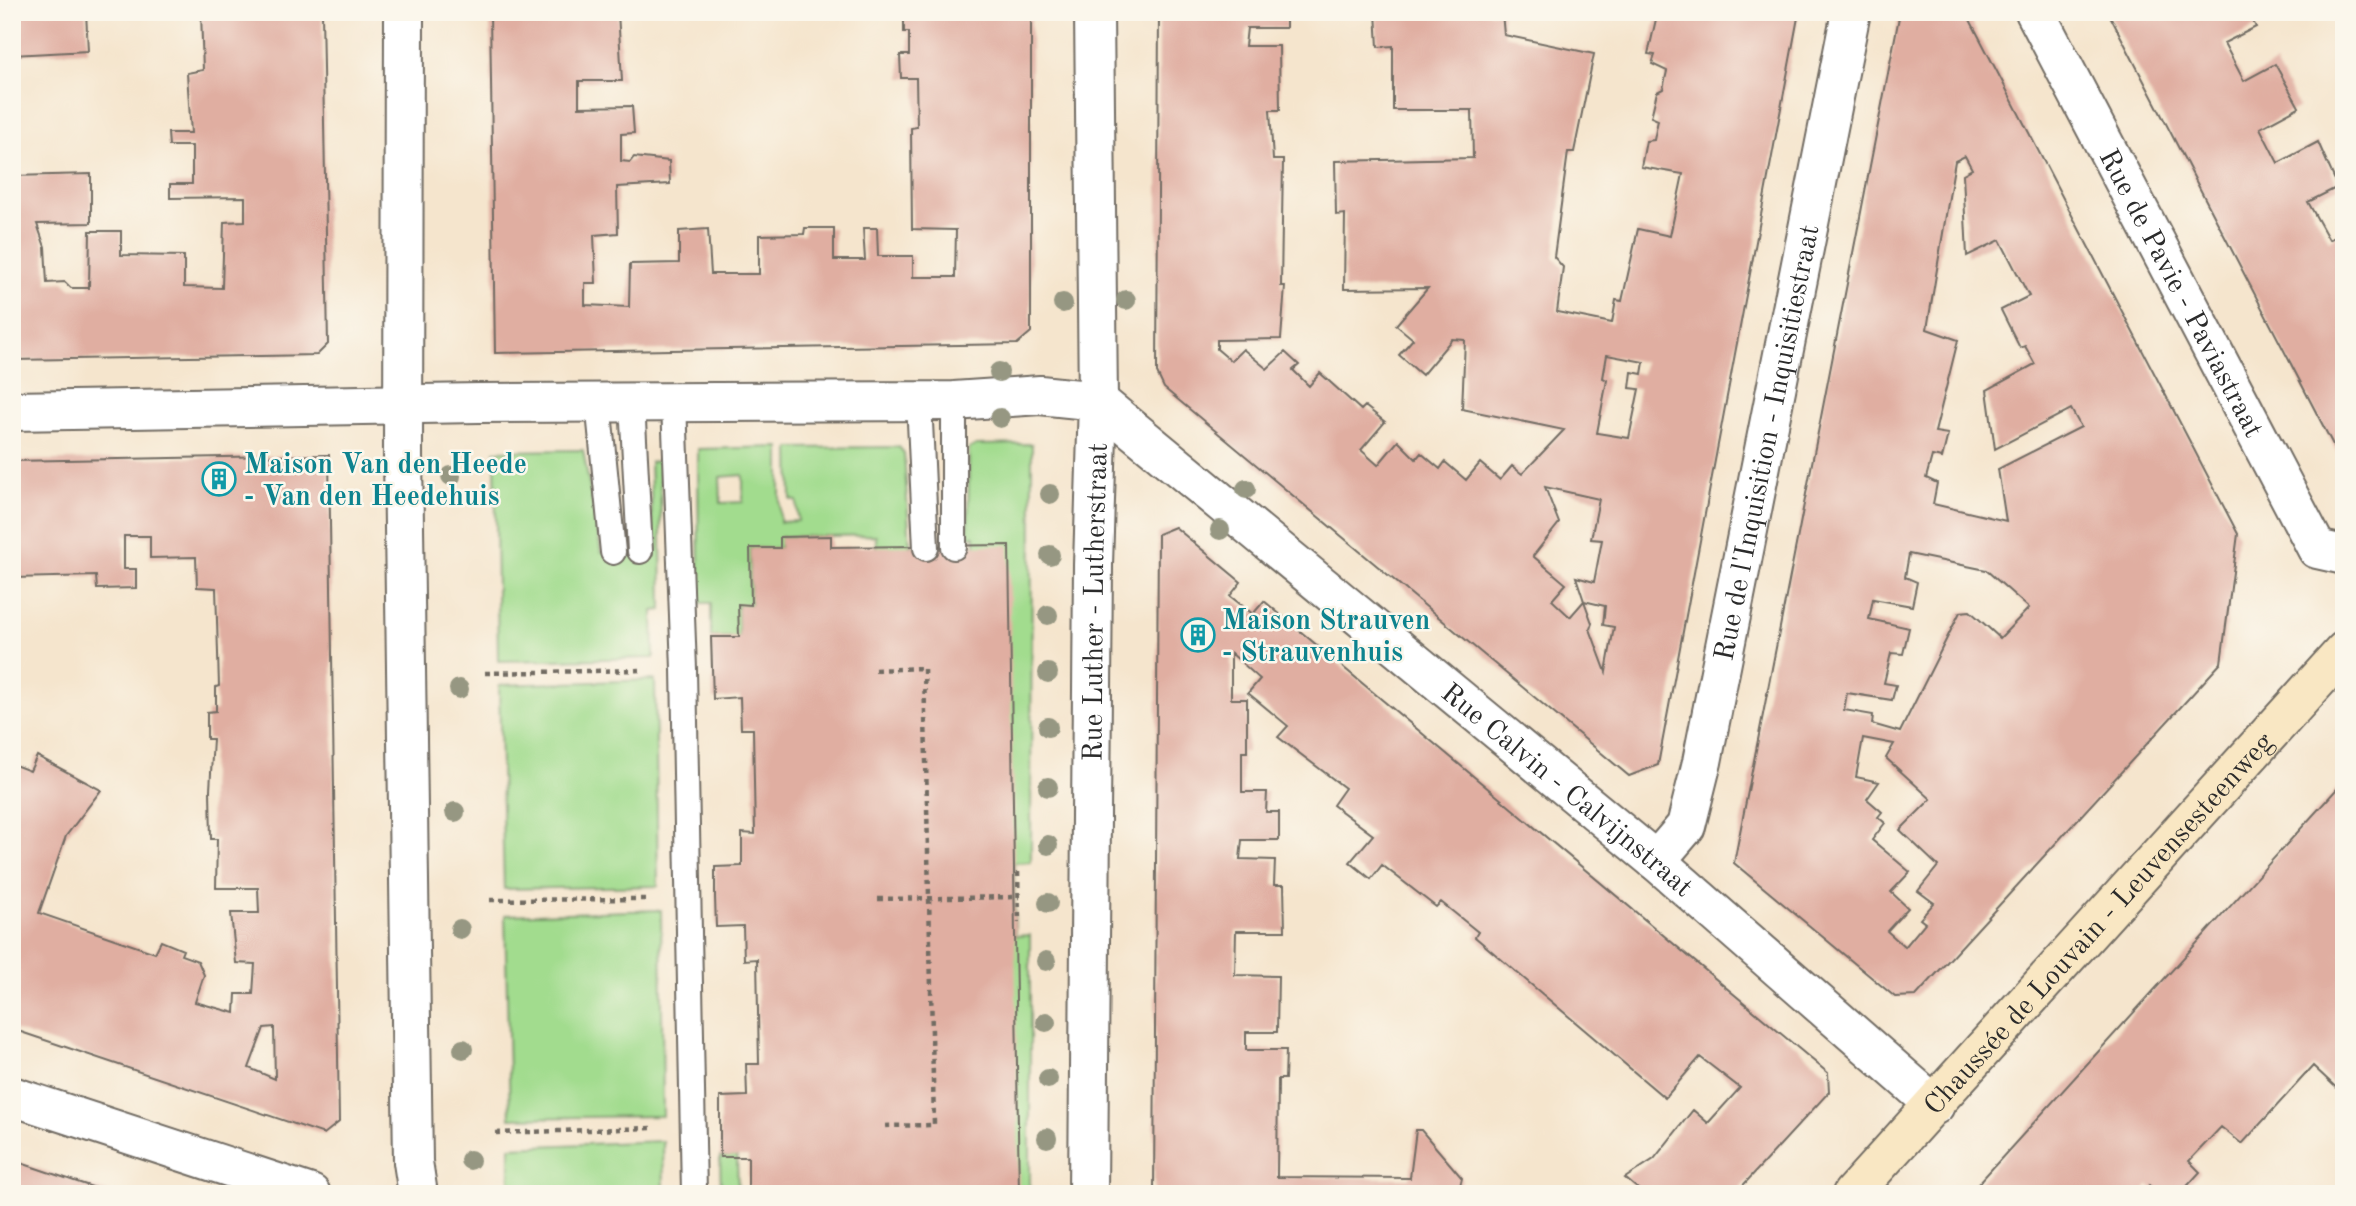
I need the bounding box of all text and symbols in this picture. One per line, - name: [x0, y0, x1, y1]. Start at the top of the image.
- street label: Rue de Pavie - Paviastraat: [2093, 145, 2267, 443]
- street label: Rue de l'Inquisition - Inquisitiestraat: [1711, 222, 1825, 663]
- street label: Rue Luther - Lutherstraat: [1080, 442, 1114, 762]
- place label: Maison Van den Heede - Van den Heedehuis: [244, 452, 527, 512]
- building icon: Maison Van den Heede - Van den Heedehuis: [200, 460, 238, 498]
- place label: Maison Strauven - Strauvenhuis: [1222, 608, 1430, 668]
- building icon: Maison Strauven - Strauvenhuis: [1179, 616, 1217, 654]
- street label: Rue Calvin - Calvijnstraat: [1435, 679, 1697, 903]
- street label: Chaussée de Louvain - Leuvensesteenweg: [1920, 728, 2280, 1121]

